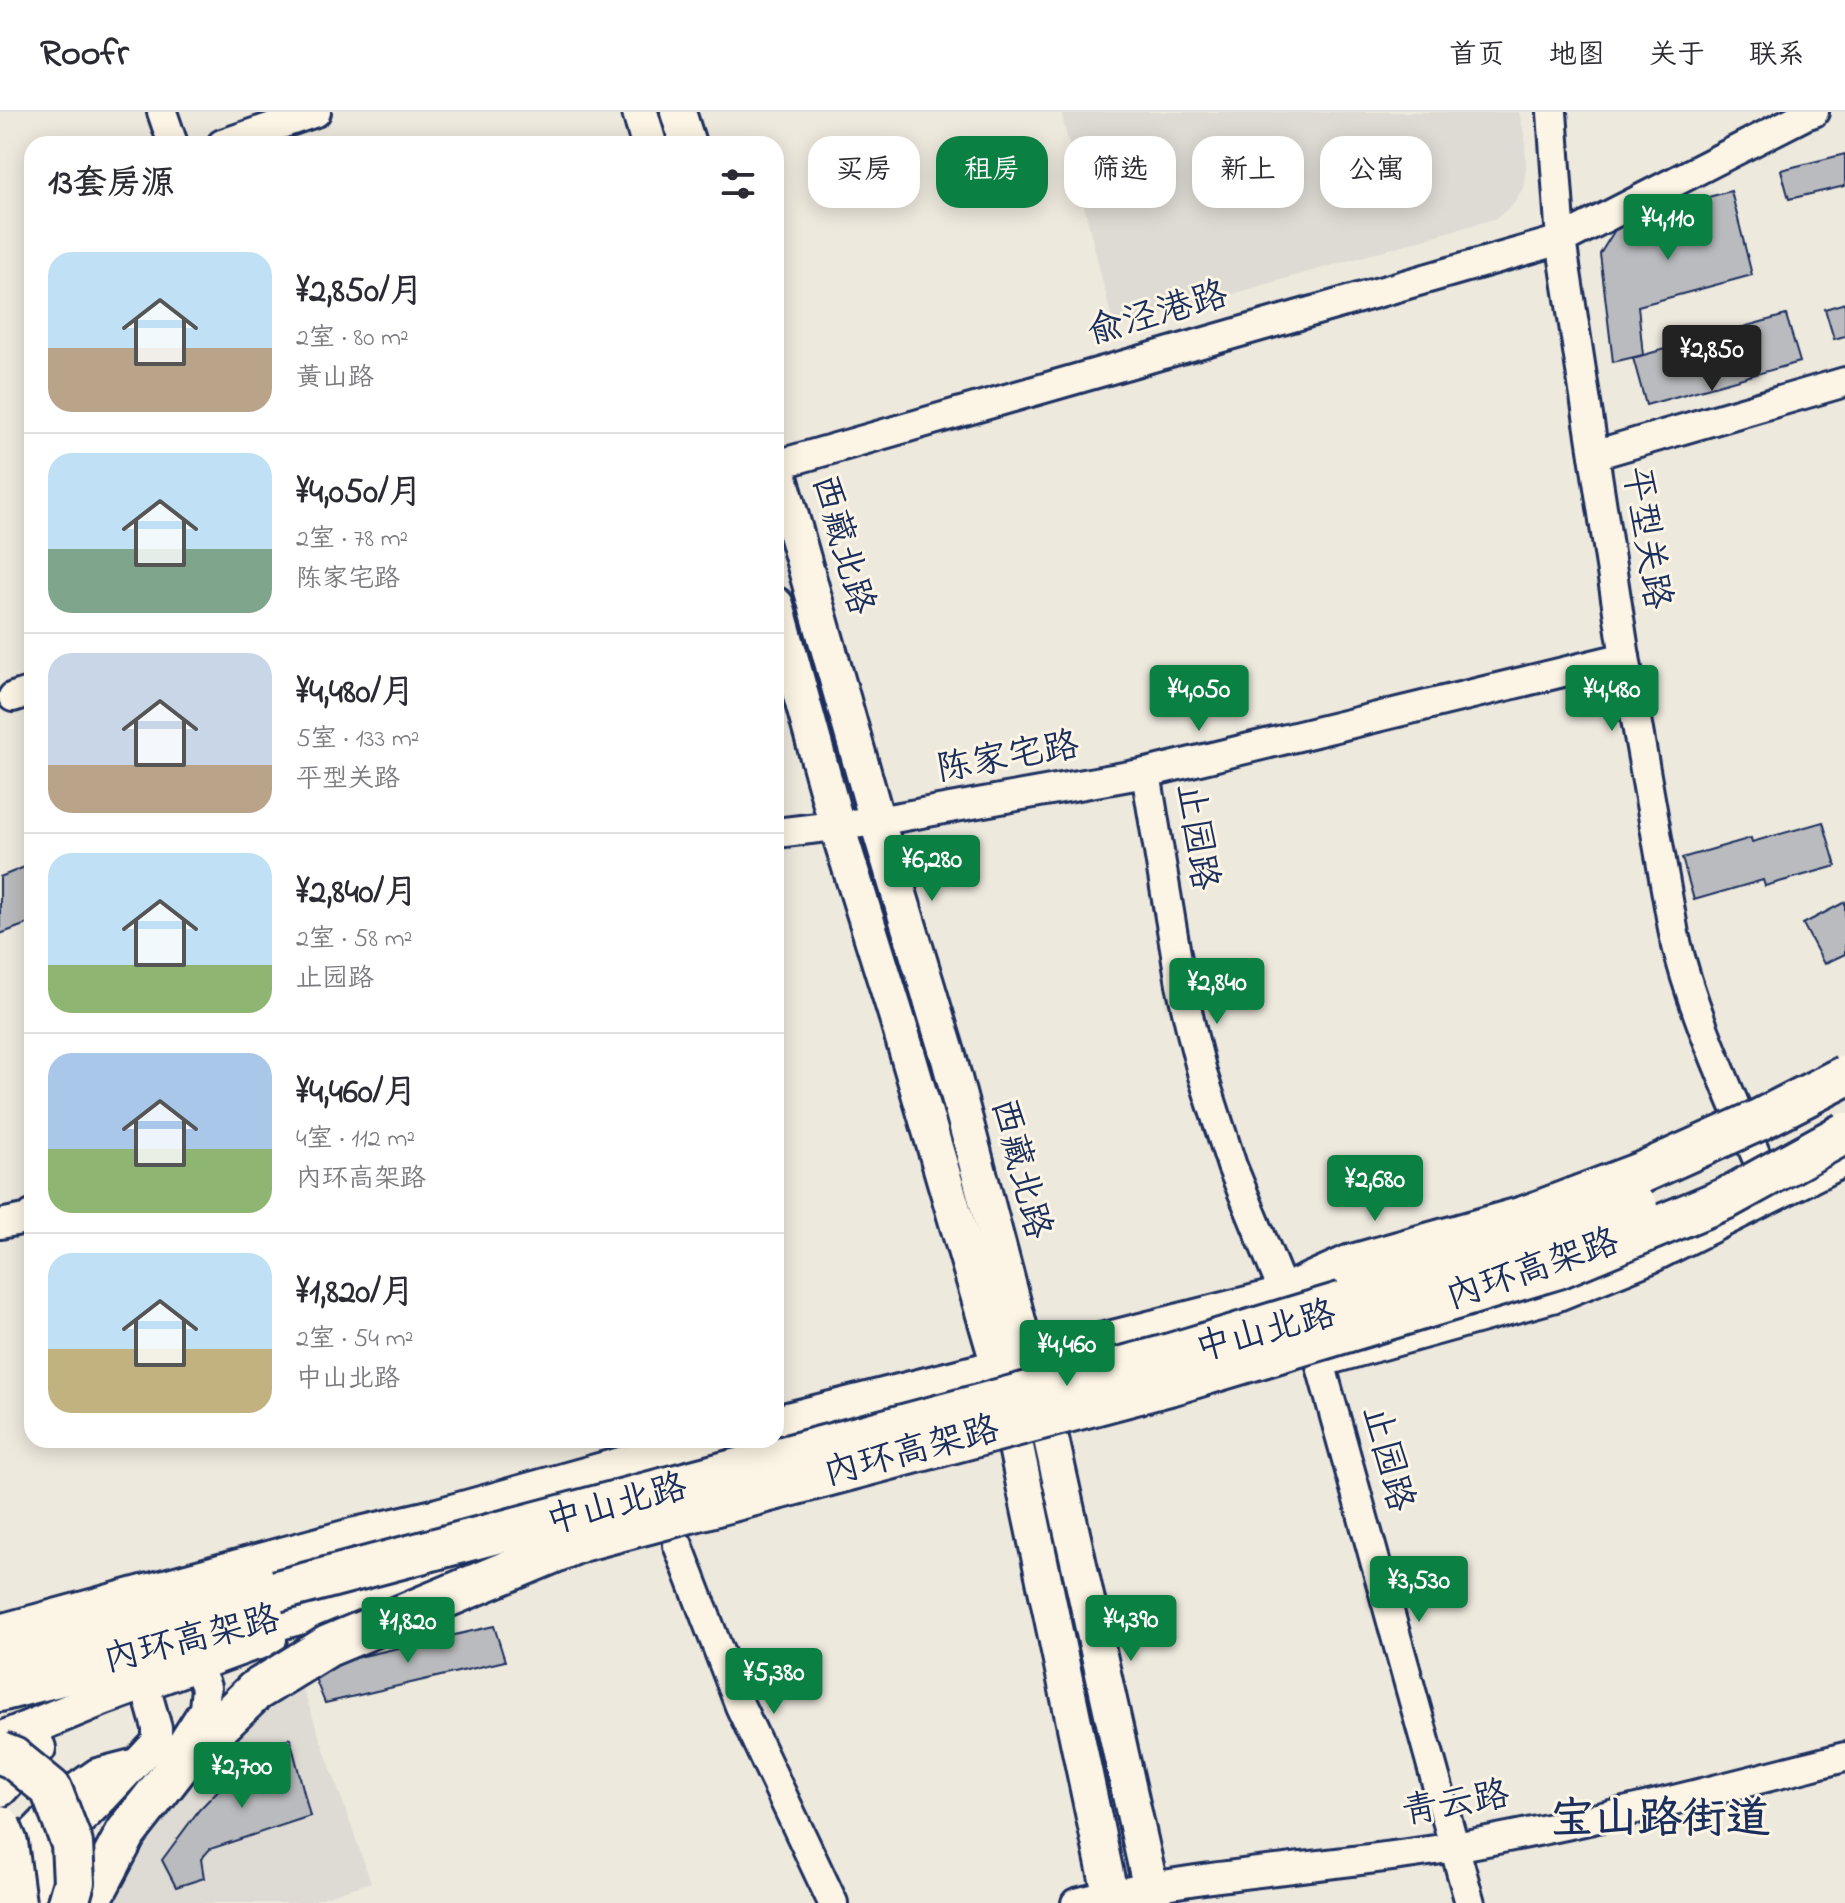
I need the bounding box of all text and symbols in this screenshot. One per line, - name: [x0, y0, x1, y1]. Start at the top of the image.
- text: Roofr: [40, 27, 129, 83]
- text: 首页: [1449, 36, 1505, 77]
- text: 地图: [1549, 36, 1605, 77]
- text: 关于: [1649, 36, 1705, 77]
- text: 联系: [1749, 36, 1805, 77]
- chip: 买房: [808, 136, 920, 208]
- chip: 租房: [936, 136, 1048, 208]
- chip: 筛选: [1064, 136, 1176, 208]
- chip: 新上: [1192, 136, 1304, 208]
- chip: 公寓: [1320, 136, 1432, 208]
- text: 13套房源: [48, 160, 175, 210]
- icon: filters: [716, 162, 760, 206]
- pin: ¥4,110: [1603, 194, 1733, 262]
- text: ¥4,110: [1641, 201, 1695, 239]
- text: ¥2,850/月: [296, 268, 423, 318]
- street label: 俞泾港路: [1081, 270, 1235, 360]
- icon: home: [112, 284, 208, 380]
- text: 2室 · 80 m²: [296, 320, 409, 358]
- pin: ¥2,850: [1647, 325, 1777, 393]
- text: ¥2,850: [1680, 332, 1744, 370]
- text: 黄山路: [296, 360, 374, 398]
- street label: 平型关路: [1608, 463, 1682, 613]
- street label: 西藏北路: [796, 468, 886, 622]
- text: ¥4,050/月: [296, 469, 422, 519]
- icon: home: [112, 485, 208, 581]
- text: 2室 · 78 m²: [296, 521, 408, 559]
- text: 陈家宅路: [296, 561, 400, 599]
- pin: ¥4,050: [1134, 665, 1264, 733]
- pin: ¥4,480: [1547, 665, 1677, 733]
- text: ¥4,480/月: [296, 669, 415, 719]
- text: ¥4,050: [1168, 672, 1230, 710]
- text: ¥4,480: [1583, 672, 1641, 710]
- icon: home: [112, 685, 208, 781]
- street label: 陈家宅路: [932, 720, 1084, 798]
- text: 5室 · 133 m²: [296, 721, 420, 759]
- text: 平型关路: [296, 761, 400, 799]
- street label: 止园路: [1160, 780, 1230, 894]
- pin: ¥6,280: [867, 835, 997, 903]
- text: ¥6,280: [902, 842, 962, 880]
- text: ¥2,840/月: [296, 869, 418, 919]
- icon: home: [112, 885, 208, 981]
- text: 2室 · 58 m²: [296, 921, 412, 959]
- pin: ¥2,840: [1152, 958, 1282, 1026]
- text: 止园路: [296, 961, 374, 999]
- text: ¥2,840: [1187, 965, 1247, 1003]
- text: ¥4,460/月: [296, 1069, 417, 1119]
- icon: home: [112, 1085, 208, 1181]
- street label: 西藏北路: [975, 1093, 1063, 1245]
- text: 4室 · 112 m²: [296, 1121, 415, 1159]
- pin: ¥2,680: [1310, 1155, 1440, 1223]
- text: 内环高架路: [296, 1161, 426, 1199]
- text: ¥2,680: [1345, 1162, 1405, 1200]
- street label: 内环高架路: [1439, 1217, 1627, 1325]
- text: ¥1,820/月: [296, 1269, 415, 1319]
- icon: home: [112, 1285, 208, 1381]
- street label: 中山北路: [1190, 1289, 1342, 1377]
- pin: ¥4,460: [1002, 1320, 1132, 1388]
- text: 2室 · 54 m²: [296, 1321, 413, 1359]
- text: ¥4,460: [1038, 1327, 1096, 1365]
- text: 中山北路: [296, 1361, 400, 1399]
- street label: 止园路: [1346, 1400, 1426, 1518]
- street label: 内环高架路: [818, 1404, 1006, 1502]
- street label: 中山北路: [541, 1462, 693, 1550]
- pin: ¥3,530: [1354, 1556, 1484, 1624]
- text: ¥3,530: [1388, 1563, 1450, 1601]
- street label: 内环高架路: [98, 1594, 286, 1688]
- pin: ¥4,390: [1066, 1595, 1196, 1663]
- pin: ¥1,820: [343, 1597, 473, 1665]
- text: ¥4,390: [1103, 1602, 1159, 1640]
- text: ¥1,820: [380, 1604, 436, 1642]
- pin: ¥5,380: [709, 1648, 839, 1716]
- text: ¥5,380: [743, 1655, 805, 1693]
- pin: ¥2,700: [177, 1742, 307, 1810]
- text: ¥2,700: [212, 1749, 272, 1787]
- street label: 青云路: [1398, 1770, 1514, 1840]
- district label: 宝山路街道: [1550, 1789, 1770, 1853]

